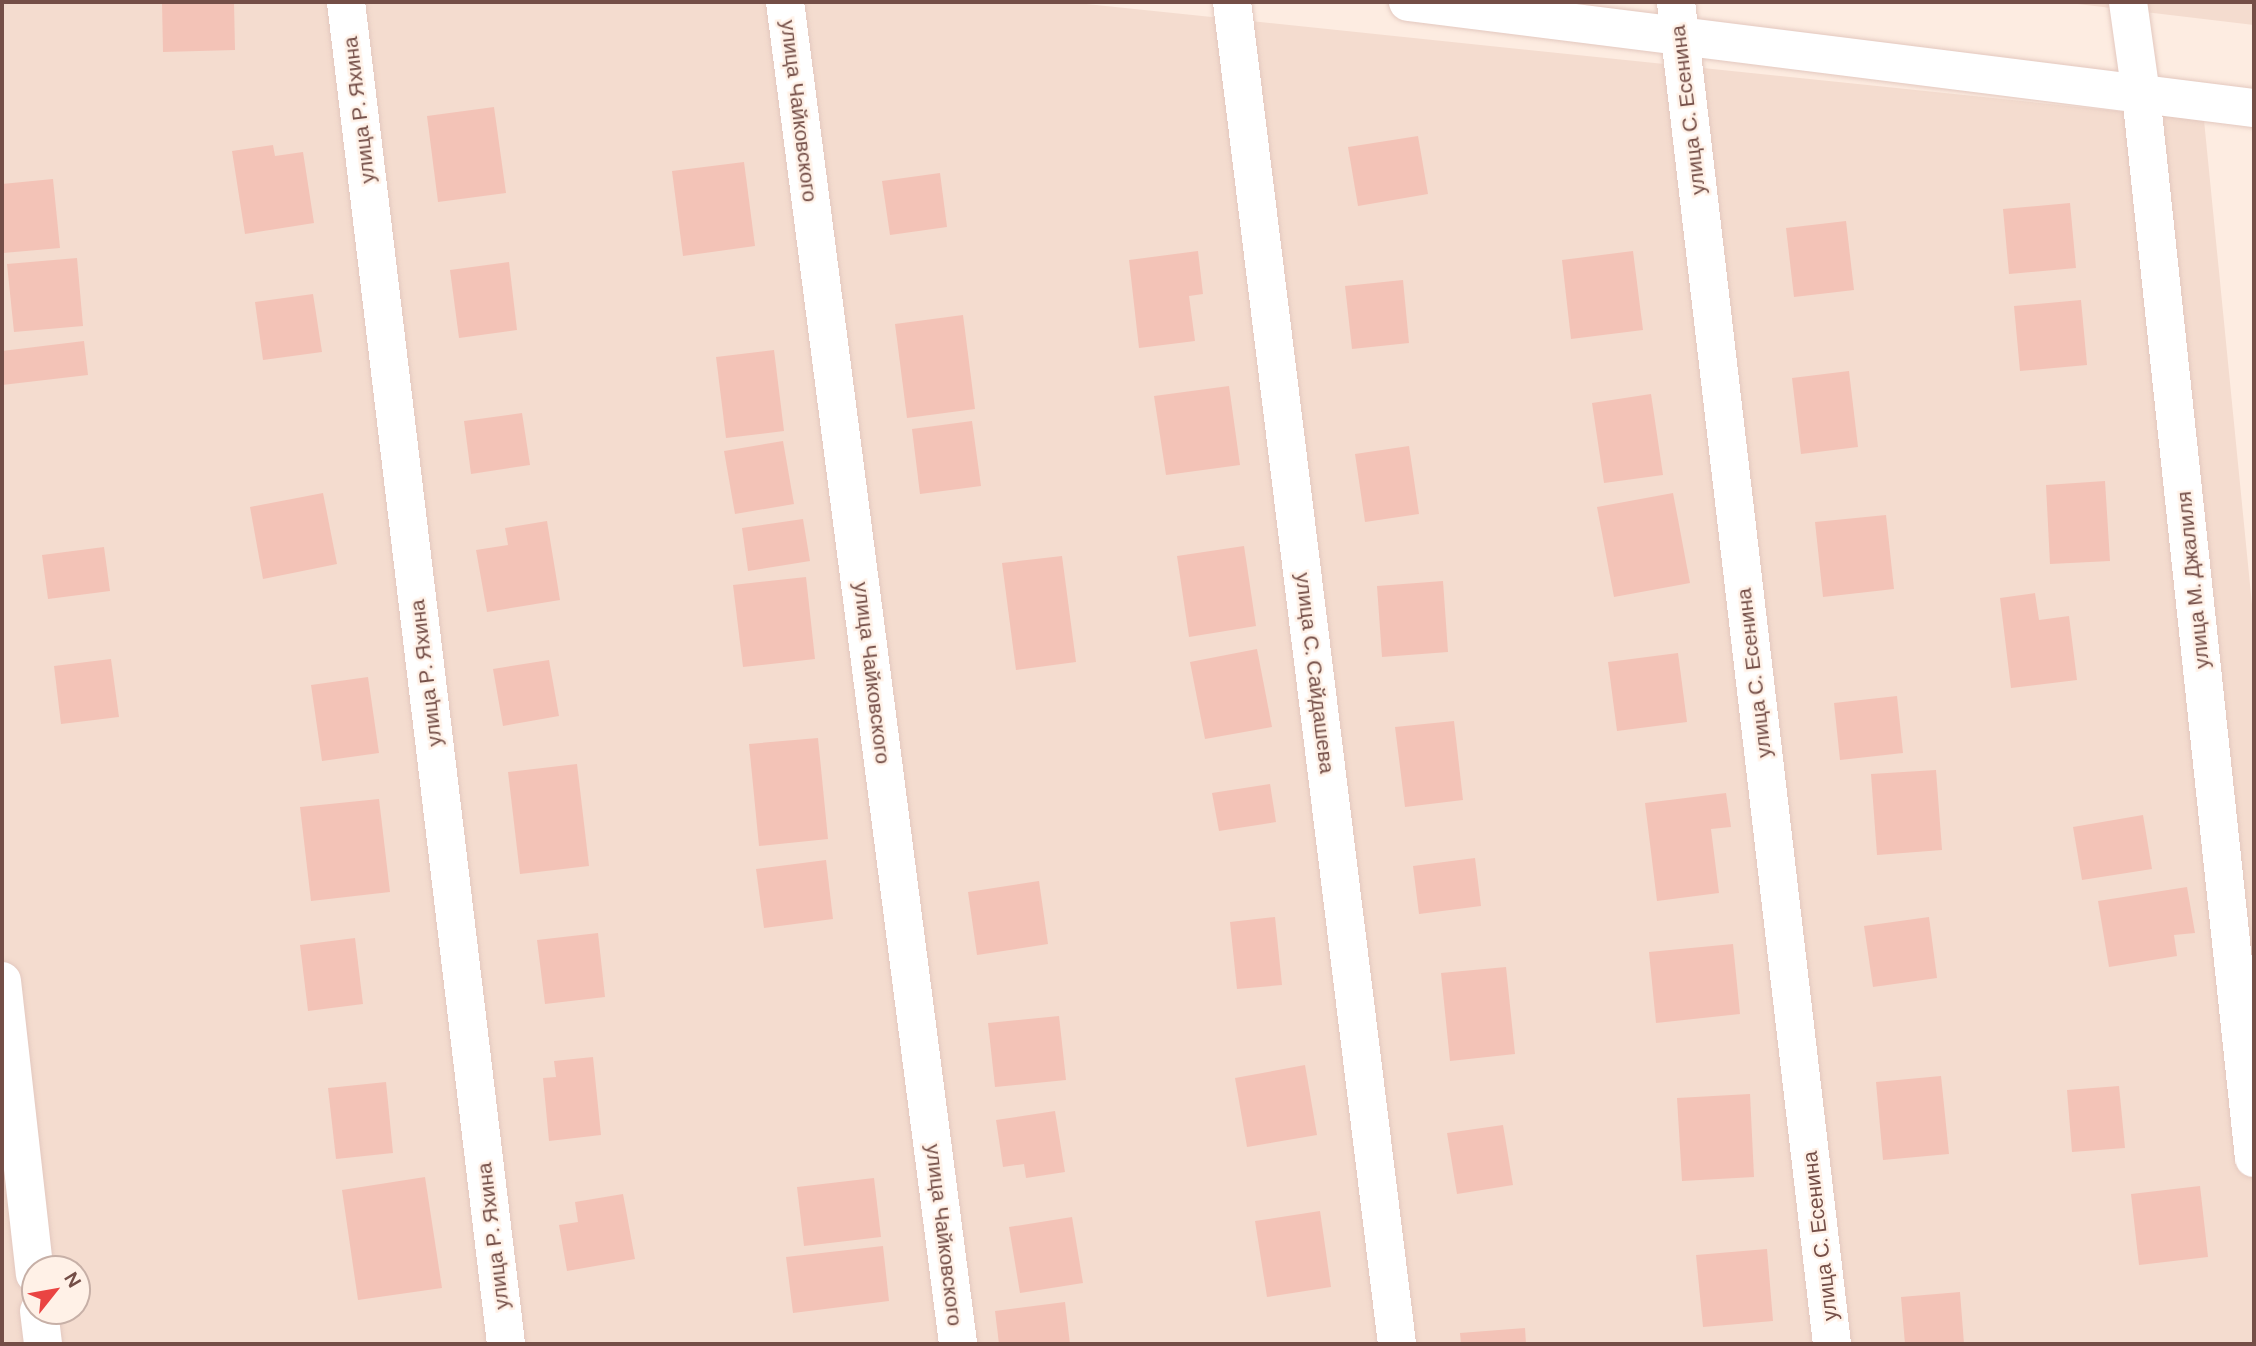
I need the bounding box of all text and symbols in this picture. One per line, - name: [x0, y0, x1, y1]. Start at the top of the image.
- street label: улица Чайковского: [775, 19, 823, 203]
- street label: улица С. Есенина: [1665, 24, 1711, 196]
- street label: улица Р. Яхина: [337, 35, 381, 185]
- street label: улица М. Джалиля: [2171, 490, 2215, 670]
- street label: улица С. Сайдашева: [1290, 571, 1340, 775]
- street label: улица Чайковского: [848, 581, 896, 765]
- street label: улица С. Есенина: [1731, 587, 1777, 759]
- street label: улица Р. Яхина: [404, 598, 448, 748]
- street label: улица Чайковского: [920, 1143, 968, 1327]
- street label: улица С. Есенина: [1797, 1150, 1843, 1322]
- street label: улица Р. Яхина: [471, 1161, 515, 1311]
- north arrow: [21, 1255, 91, 1325]
- text: N: [58, 1268, 87, 1292]

